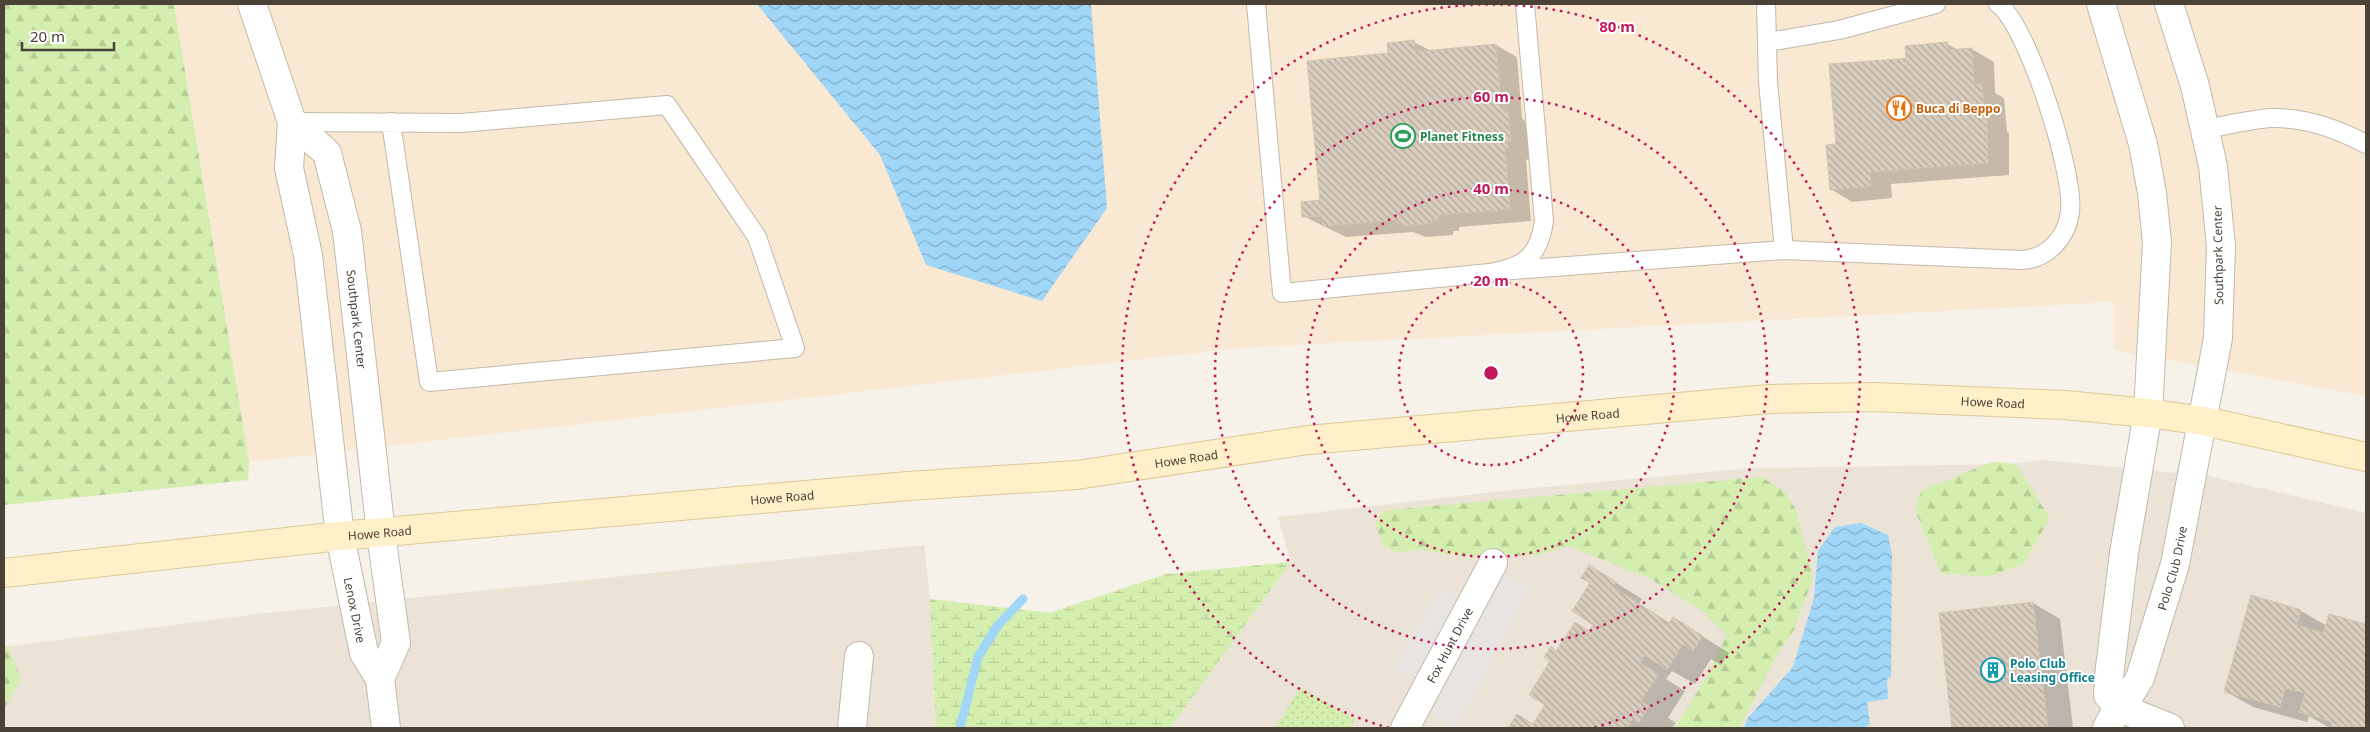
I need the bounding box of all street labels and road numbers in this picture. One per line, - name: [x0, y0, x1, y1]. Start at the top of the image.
- street label: Southpark Center: [2209, 205, 2227, 305]
- street label: Southpark Center: [343, 269, 371, 370]
- street label: Howe Road: [1960, 392, 2025, 412]
- street label: Howe Road: [1555, 404, 1620, 426]
- street label: Howe Road: [1153, 445, 1219, 472]
- street label: Howe Road: [750, 486, 815, 508]
- street label: Howe Road: [347, 521, 413, 544]
- street label: Polo Club Drive: [2153, 524, 2191, 612]
- street label: Lenox Drive: [340, 575, 370, 645]
- street label: Fox Hunt Drive: [1422, 604, 1477, 686]

